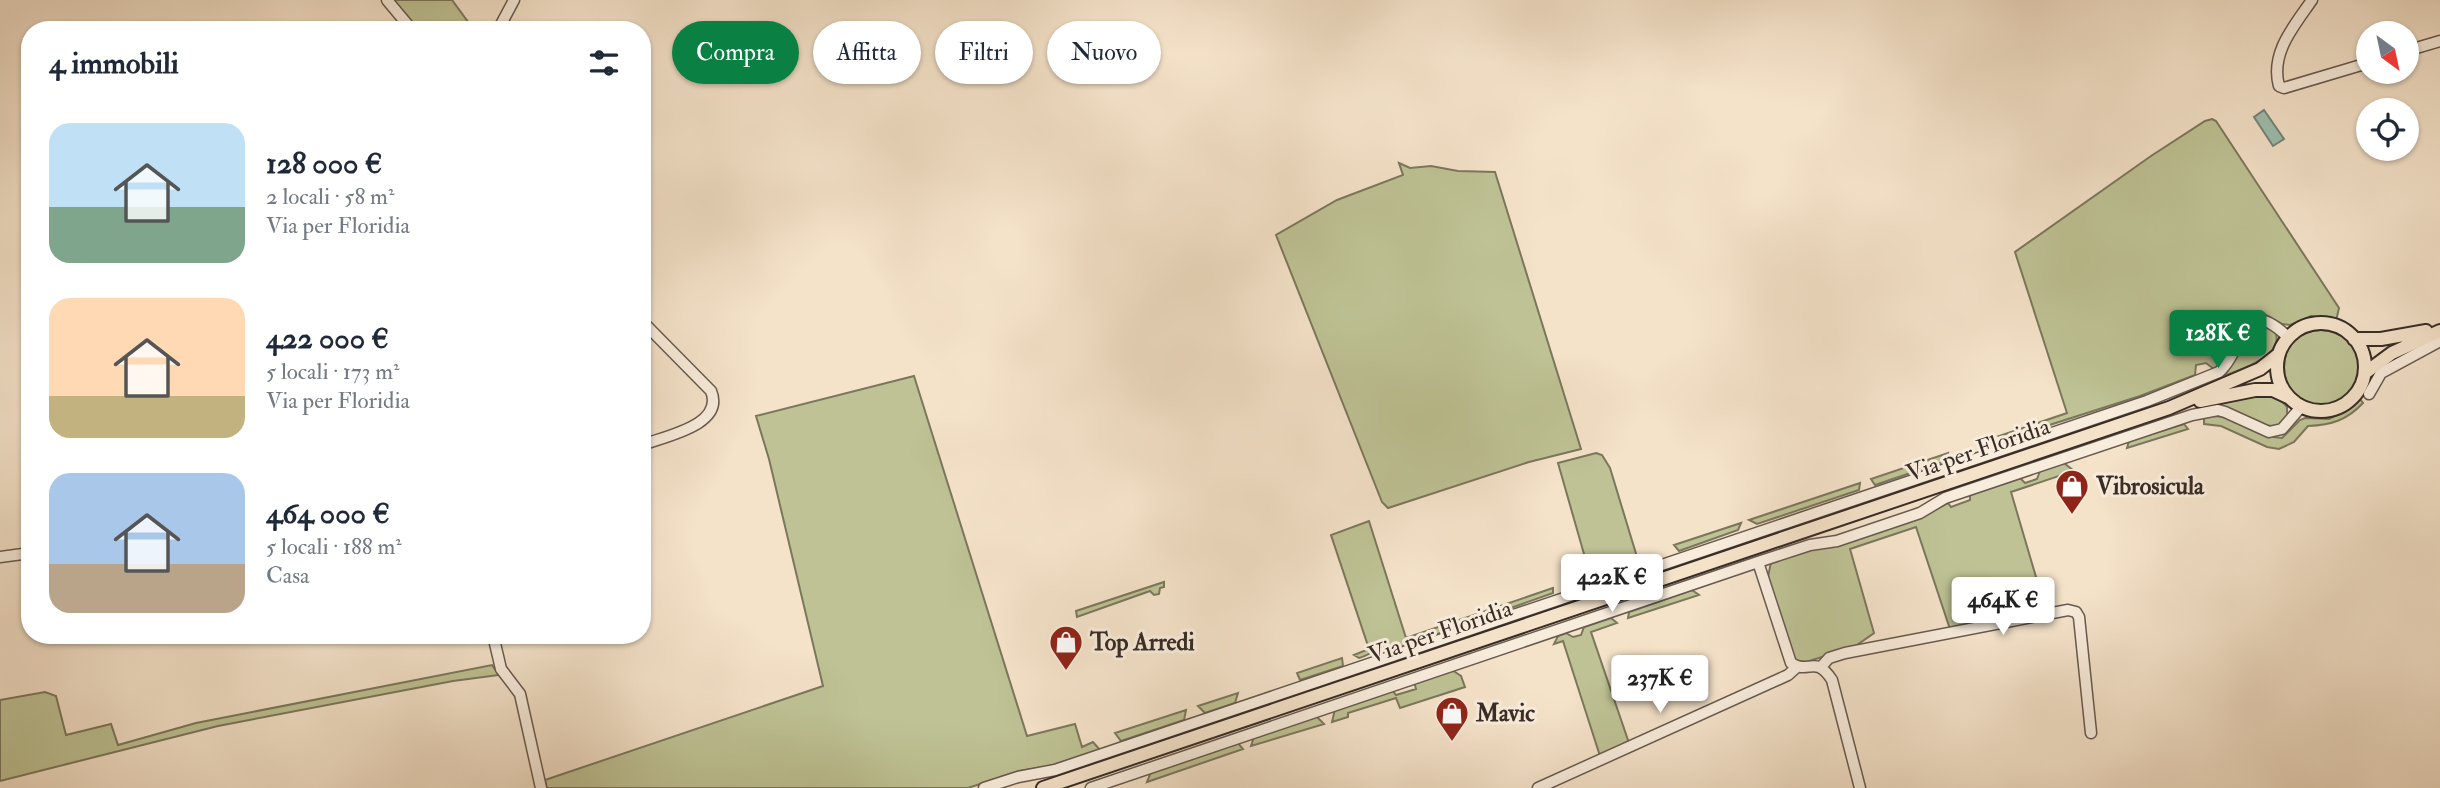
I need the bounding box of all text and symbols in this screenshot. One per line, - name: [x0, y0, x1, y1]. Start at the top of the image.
- chip: Compra: [672, 21, 799, 84]
- chip: Affitta: [813, 21, 921, 84]
- chip: Filtri: [935, 21, 1033, 84]
- chip: Nuovo: [1047, 21, 1161, 84]
- north arrow: [2356, 21, 2418, 84]
- map controls: [2356, 21, 2419, 161]
- icon: filters: [585, 44, 623, 82]
- text: 4 immobili: [49, 45, 179, 82]
- button: locate: [2356, 98, 2419, 161]
- text: 128 000 €: [266, 145, 382, 182]
- icon: home: [105, 151, 189, 235]
- text: 2 locali · 58 m²: [266, 182, 394, 211]
- text: Via per Floridia: [266, 211, 410, 240]
- pin: 128K €: [2161, 310, 2275, 370]
- text: 128K €: [2185, 318, 2251, 347]
- text: 422 000 €: [266, 320, 389, 357]
- icon: home: [105, 326, 189, 410]
- text: 5 locali · 173 m²: [266, 357, 400, 386]
- text: Via per Floridia: [266, 386, 410, 415]
- street label: Via per Floridia: [1902, 411, 2055, 489]
- shop icon: Vibrosicula: [2053, 467, 2091, 516]
- place label: Vibrosicula: [2095, 471, 2205, 502]
- text: 464 000 €: [266, 495, 390, 532]
- icon: home: [105, 501, 189, 585]
- text: 5 locali · 188 m²: [266, 532, 402, 561]
- pin: 422K €: [1555, 554, 1669, 614]
- text: Casa: [266, 561, 310, 590]
- text: 422K €: [1577, 562, 1647, 591]
- pin: 464K €: [1946, 578, 2060, 637]
- text: 464K €: [1968, 585, 2038, 614]
- street label: Via per Floridia: [1364, 593, 1517, 671]
- shop icon: Top Arredi: [1047, 623, 1085, 672]
- place label: Top Arredi: [1089, 627, 1195, 658]
- pin: 237K €: [1603, 656, 1717, 715]
- text: 237K €: [1627, 663, 1693, 692]
- shop icon: Mavic: [1433, 694, 1471, 743]
- place label: Mavic: [1475, 698, 1535, 729]

